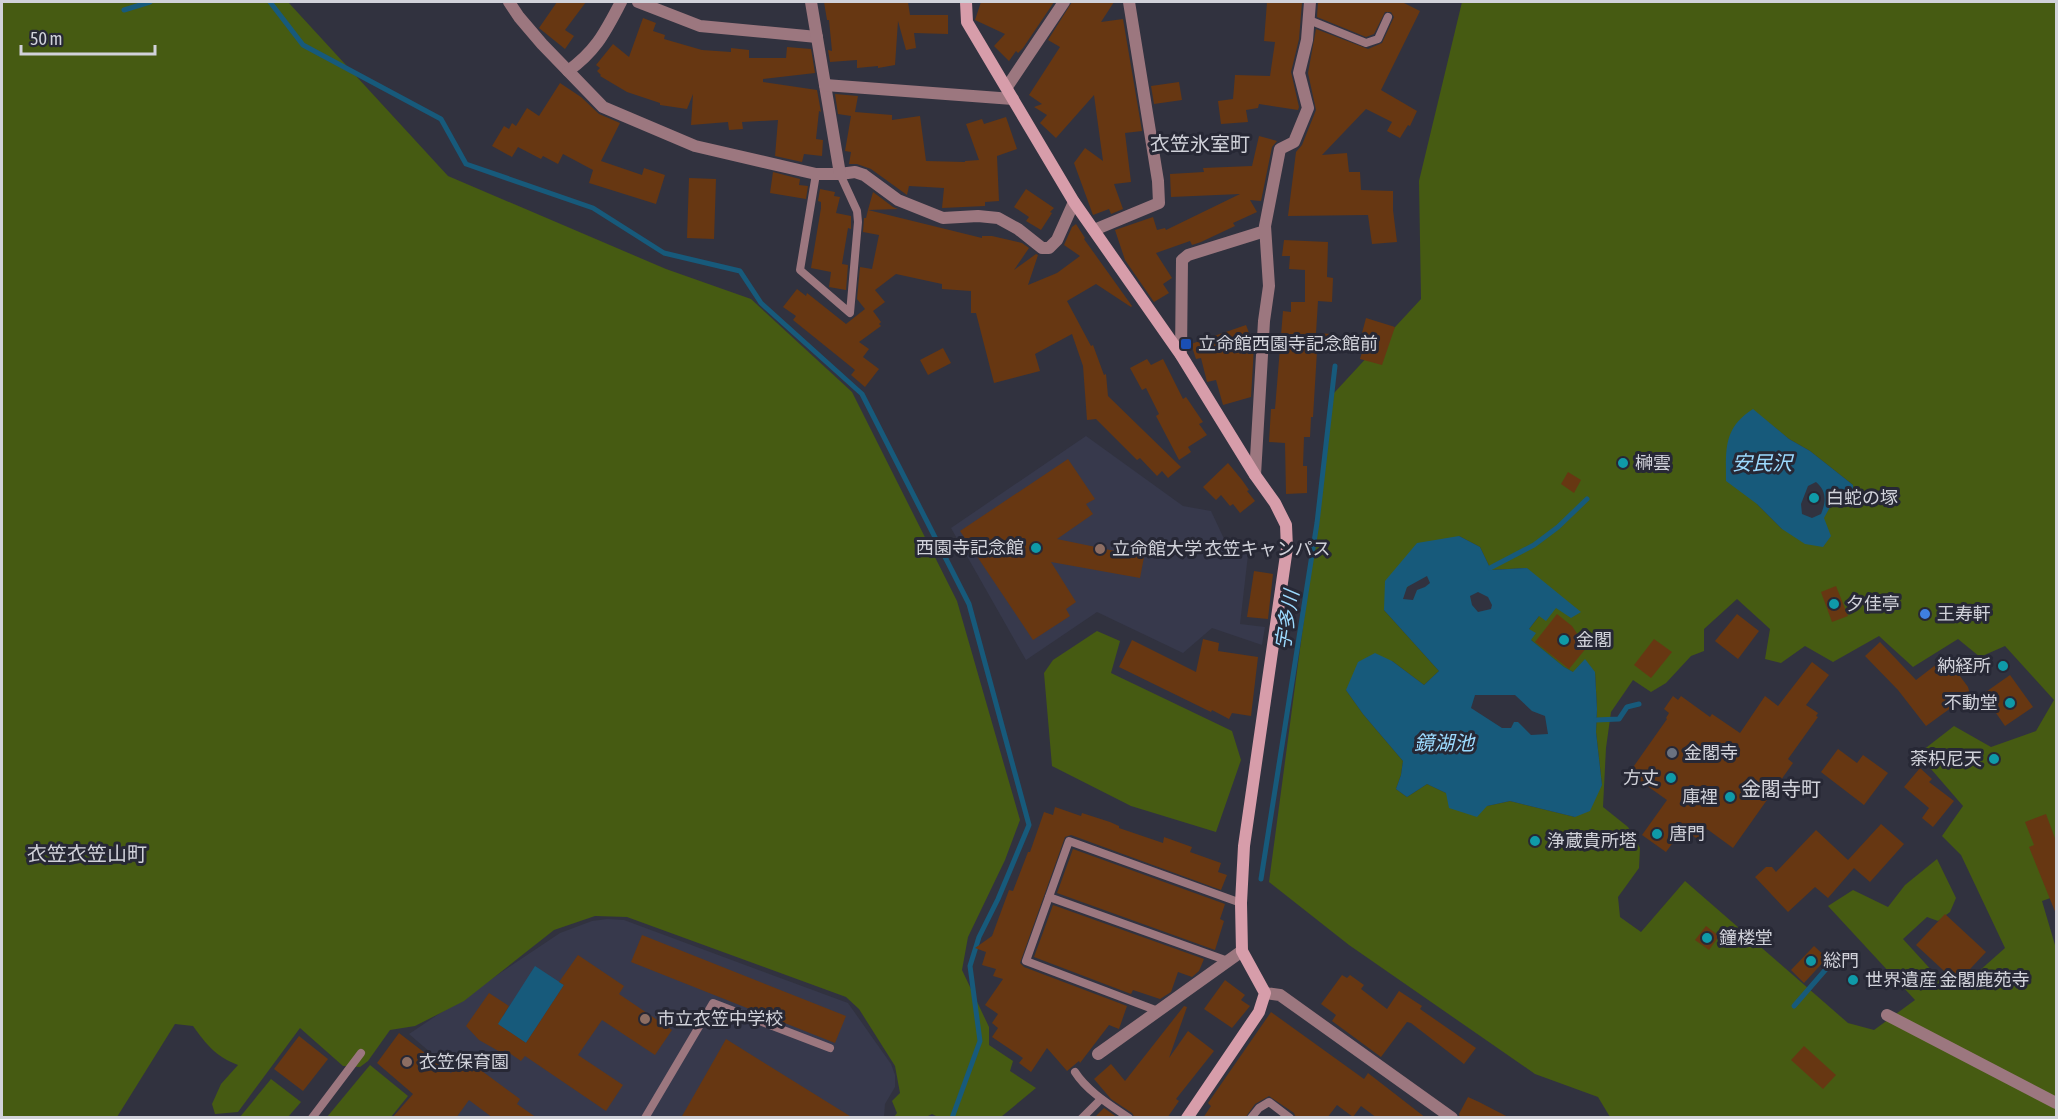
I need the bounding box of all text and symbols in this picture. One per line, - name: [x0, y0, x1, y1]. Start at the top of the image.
- scale bar: [21, 18, 154, 56]
- text: 50 m: [30, 28, 62, 49]
- district label: 衣笠氷室町: [1150, 132, 1250, 155]
- place label: 立命館西園寺記念館前: [1198, 333, 1378, 354]
- marker: 立命館西園寺記念館前: [1179, 337, 1193, 351]
- water label: 安民沢: [1732, 451, 1795, 474]
- place label: 榊雲: [1635, 452, 1671, 473]
- marker: 榊雲: [1616, 456, 1630, 470]
- place label: 白蛇の塚: [1826, 487, 1898, 508]
- marker: 白蛇の塚: [1807, 491, 1821, 505]
- place label: 西園寺記念館: [916, 537, 1024, 558]
- place label: 立命館大学 衣笠キャンパス: [1112, 538, 1330, 559]
- marker: 西園寺記念館: [1029, 541, 1043, 555]
- marker: 立命館大学 衣笠キャンパス: [1093, 542, 1107, 556]
- water label: 宇多川: [1270, 587, 1303, 651]
- place label: 夕佳亭: [1846, 593, 1900, 614]
- marker: 夕佳亭: [1827, 597, 1841, 611]
- place label: 王寿軒: [1937, 603, 1991, 624]
- marker: 王寿軒: [1918, 607, 1932, 621]
- place label: 金閣: [1576, 629, 1612, 650]
- marker: 金閣: [1557, 633, 1571, 647]
- place label: 納経所: [1937, 655, 1991, 676]
- marker: 納経所: [1996, 659, 2010, 673]
- place label: 不動堂: [1944, 692, 1998, 713]
- marker: 不動堂: [2003, 696, 2017, 710]
- water label: 鏡湖池: [1414, 731, 1476, 754]
- place label: 金閣寺: [1684, 742, 1738, 763]
- marker: 金閣寺: [1665, 746, 1679, 760]
- place label: 荼枳尼天: [1910, 748, 1982, 769]
- marker: 荼枳尼天: [1987, 752, 2001, 766]
- place label: 方丈: [1623, 767, 1659, 788]
- marker: 方丈: [1664, 771, 1678, 785]
- district label: 金閣寺町: [1741, 777, 1821, 800]
- place label: 庫裡: [1682, 786, 1718, 807]
- marker: 庫裡: [1723, 790, 1737, 804]
- place label: 唐門: [1669, 823, 1705, 844]
- marker: 唐門: [1650, 827, 1664, 841]
- place label: 浄蔵貴所塔: [1547, 830, 1637, 851]
- marker: 浄蔵貴所塔: [1528, 834, 1542, 848]
- district label: 衣笠衣笠山町: [27, 842, 147, 865]
- place label: 鐘楼堂: [1719, 927, 1773, 948]
- marker: 鐘楼堂: [1700, 931, 1714, 945]
- place label: 総門: [1823, 950, 1859, 971]
- marker: 総門: [1804, 954, 1818, 968]
- place label: 世界遺産 金閣鹿苑寺: [1865, 969, 2029, 990]
- marker: 世界遺産 金閣鹿苑寺: [1846, 973, 1860, 987]
- place label: 市立衣笠中学校: [657, 1008, 783, 1029]
- marker: 市立衣笠中学校: [638, 1012, 652, 1026]
- place label: 衣笠保育園: [419, 1051, 509, 1072]
- marker: 衣笠保育園: [400, 1055, 414, 1069]

